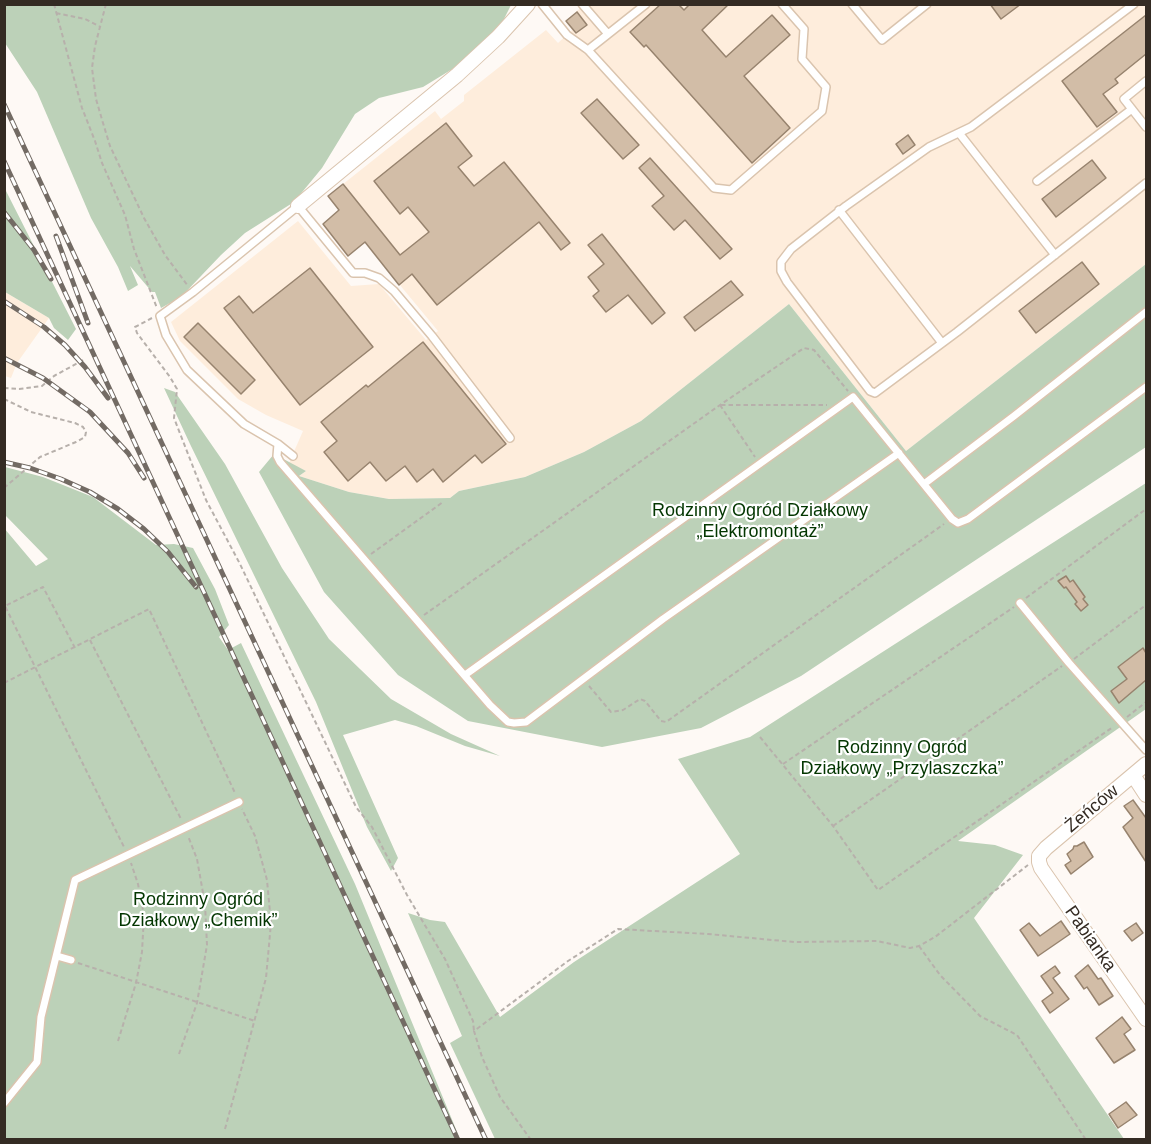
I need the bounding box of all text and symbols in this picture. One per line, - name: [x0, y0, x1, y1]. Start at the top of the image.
- park label: Rodzinny Ogród Działkowy „Elektromontaż”: [652, 500, 868, 542]
- park label: Rodzinny Ogród Działkowy „Przylaszczka”: [800, 737, 1004, 780]
- street label: Żeńców: [1061, 780, 1123, 838]
- park label: Rodzinny Ogród Działkowy „Chemik”: [118, 889, 278, 932]
- street label: Pabianka: [1060, 902, 1120, 976]

